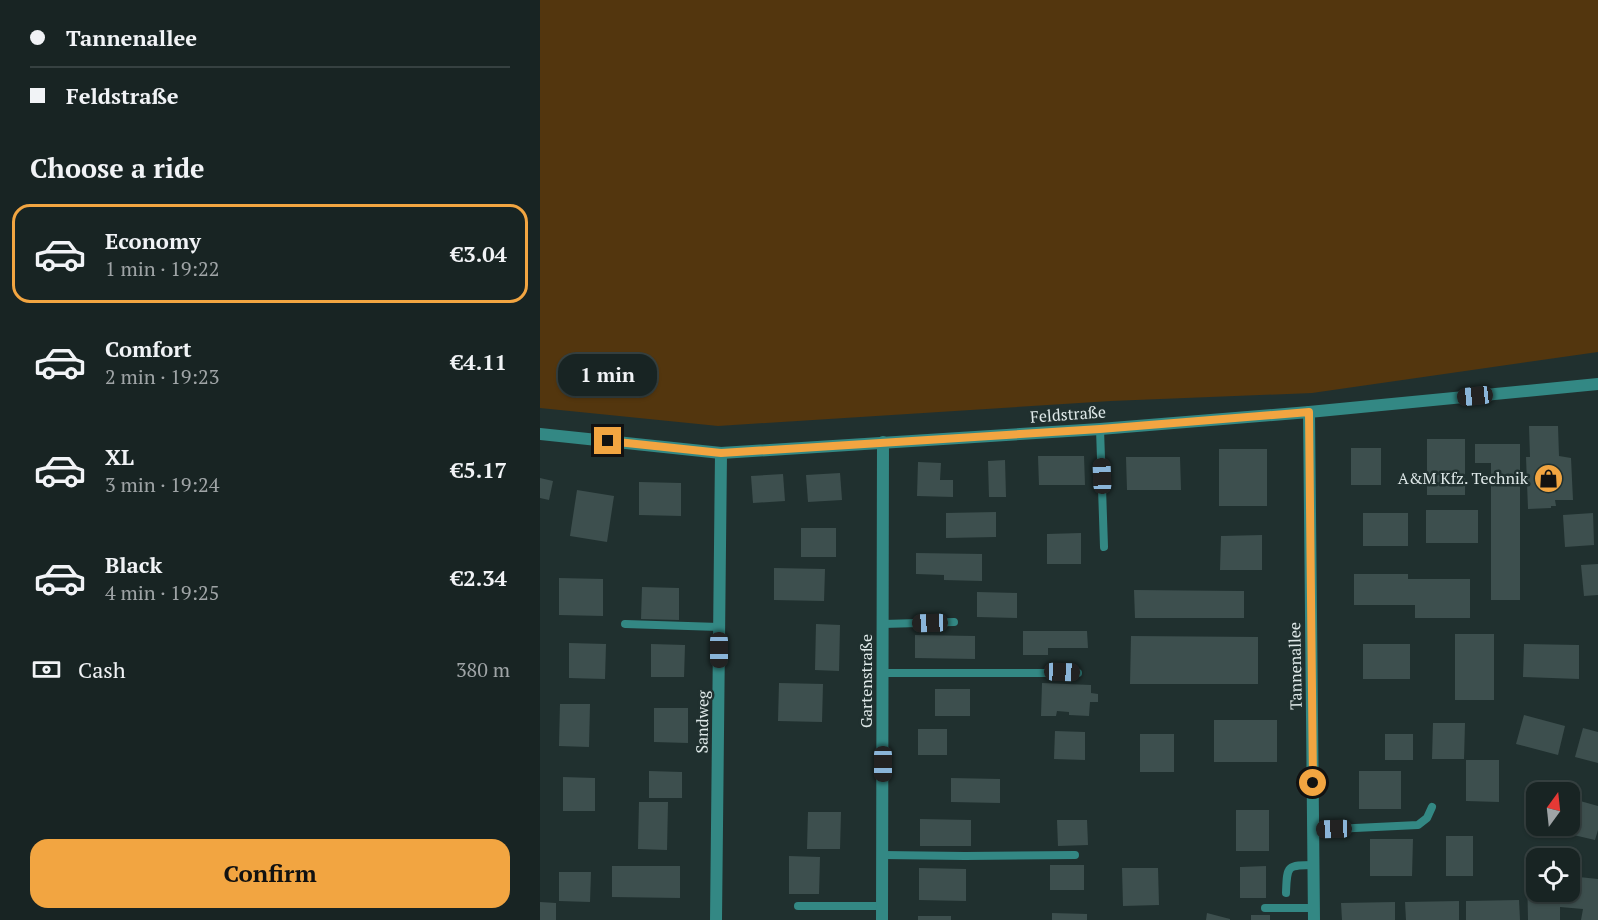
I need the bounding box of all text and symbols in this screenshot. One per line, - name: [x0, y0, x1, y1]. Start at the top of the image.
- text: Tannenallee: [66, 23, 197, 52]
- text: Feldstraße: [66, 81, 179, 110]
- text: Choose a ride: [30, 150, 205, 186]
- text: Economy: [105, 226, 201, 255]
- icon: car: [33, 227, 87, 281]
- text: €3.04: [451, 239, 507, 268]
- text: 1 min · 19:22: [105, 255, 219, 282]
- text: Comfort: [105, 334, 191, 363]
- icon: car: [33, 335, 87, 389]
- text: €4.11: [451, 347, 507, 376]
- callout: 1 min: [559, 354, 658, 396]
- text: 1 min: [580, 361, 635, 388]
- text: 2 min · 19:23: [105, 363, 219, 390]
- car: [1456, 385, 1494, 407]
- street label: Feldstraße: [1029, 400, 1107, 428]
- route end: [594, 427, 621, 454]
- text: XL: [105, 442, 134, 471]
- icon: car: [33, 443, 87, 497]
- text: €5.17: [451, 455, 507, 484]
- car: [1092, 458, 1112, 494]
- shop icon: A&M Kfz. Technik: [1533, 462, 1565, 494]
- place label: A&M Kfz. Technik: [1398, 467, 1529, 489]
- text: 3 min · 19:24: [105, 471, 219, 498]
- text: Black: [105, 550, 162, 579]
- icon: car: [33, 551, 87, 605]
- text: €2.34: [451, 563, 507, 592]
- text: 4 min · 19:25: [105, 579, 219, 606]
- car: [912, 613, 948, 633]
- street label: Tannenallee: [1283, 622, 1307, 710]
- car: [710, 632, 728, 668]
- street label: Gartenstraße: [855, 634, 877, 728]
- icon: cash: [30, 653, 63, 686]
- text: Cash: [78, 655, 126, 684]
- text: 380 m: [456, 656, 510, 683]
- car: [1044, 662, 1080, 682]
- street label: Sandweg: [690, 690, 714, 754]
- car: [874, 746, 892, 782]
- route start: [1299, 769, 1326, 796]
- north arrow: [1526, 782, 1580, 836]
- map controls: [1526, 782, 1580, 902]
- car: [1316, 819, 1352, 839]
- button: Confirm: [30, 839, 510, 908]
- button: locate: [1526, 848, 1580, 902]

